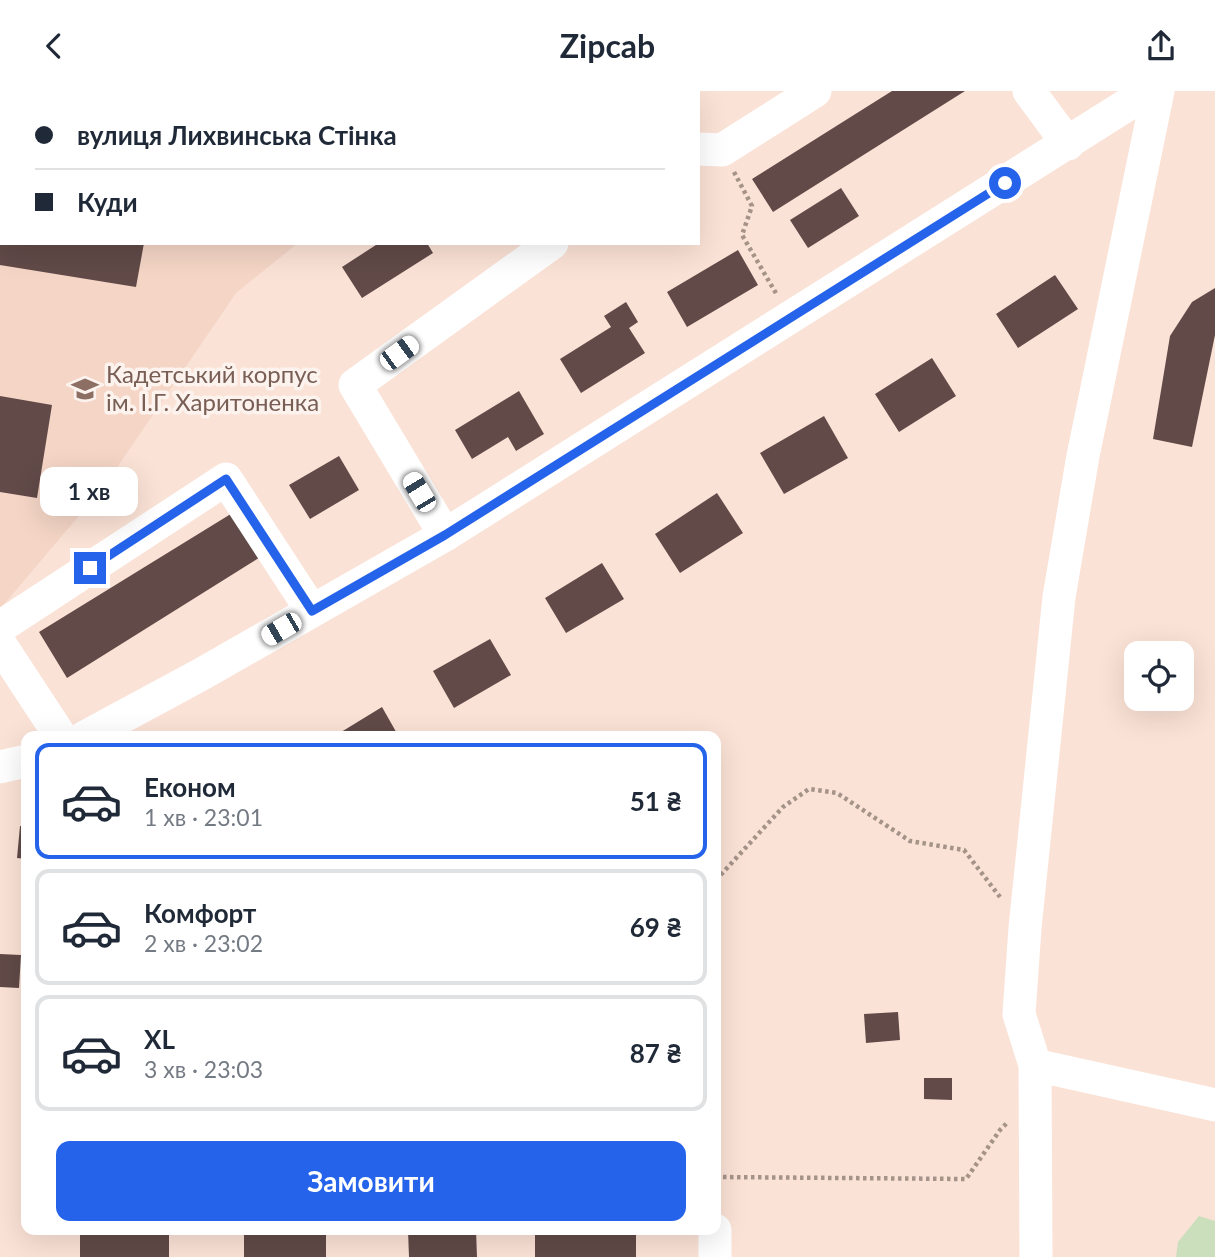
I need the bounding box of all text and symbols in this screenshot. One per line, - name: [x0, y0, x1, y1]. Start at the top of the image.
- text: Zipcab: [560, 26, 655, 65]
- icon: back: [35, 27, 73, 65]
- icon: share: [1142, 27, 1180, 65]
- text: вулиця Лихвинська Стінка: [77, 119, 397, 151]
- route start: [989, 167, 1021, 199]
- text: Куди: [77, 186, 138, 218]
- car: [376, 332, 423, 374]
- place label: Кадетський корпус ім. І.Г. Харитоненка: [106, 359, 319, 416]
- school or university icon: Кадетський корпус ім. І.Г. Харитоненка: [70, 374, 100, 404]
- callout: 1 хв: [41, 467, 139, 515]
- car: [400, 469, 439, 515]
- text: 1 хв: [68, 477, 110, 505]
- route end: [74, 552, 106, 584]
- car: [258, 609, 305, 649]
- map controls: [1124, 641, 1194, 711]
- button: locate: [1124, 641, 1194, 711]
- icon: car: [60, 770, 123, 833]
- text: Економ: [144, 771, 236, 803]
- text: 51 ₴: [630, 785, 682, 817]
- text: 1 хв · 23:01: [144, 803, 263, 831]
- icon: car: [60, 896, 123, 959]
- text: Комфорт: [144, 897, 256, 929]
- text: 69 ₴: [630, 911, 682, 943]
- text: 2 хв · 23:02: [144, 929, 263, 957]
- icon: car: [60, 1022, 123, 1085]
- text: XL: [144, 1023, 175, 1055]
- text: 87 ₴: [630, 1037, 682, 1069]
- text: 3 хв · 23:03: [144, 1055, 263, 1083]
- button: Замовити: [56, 1141, 686, 1221]

